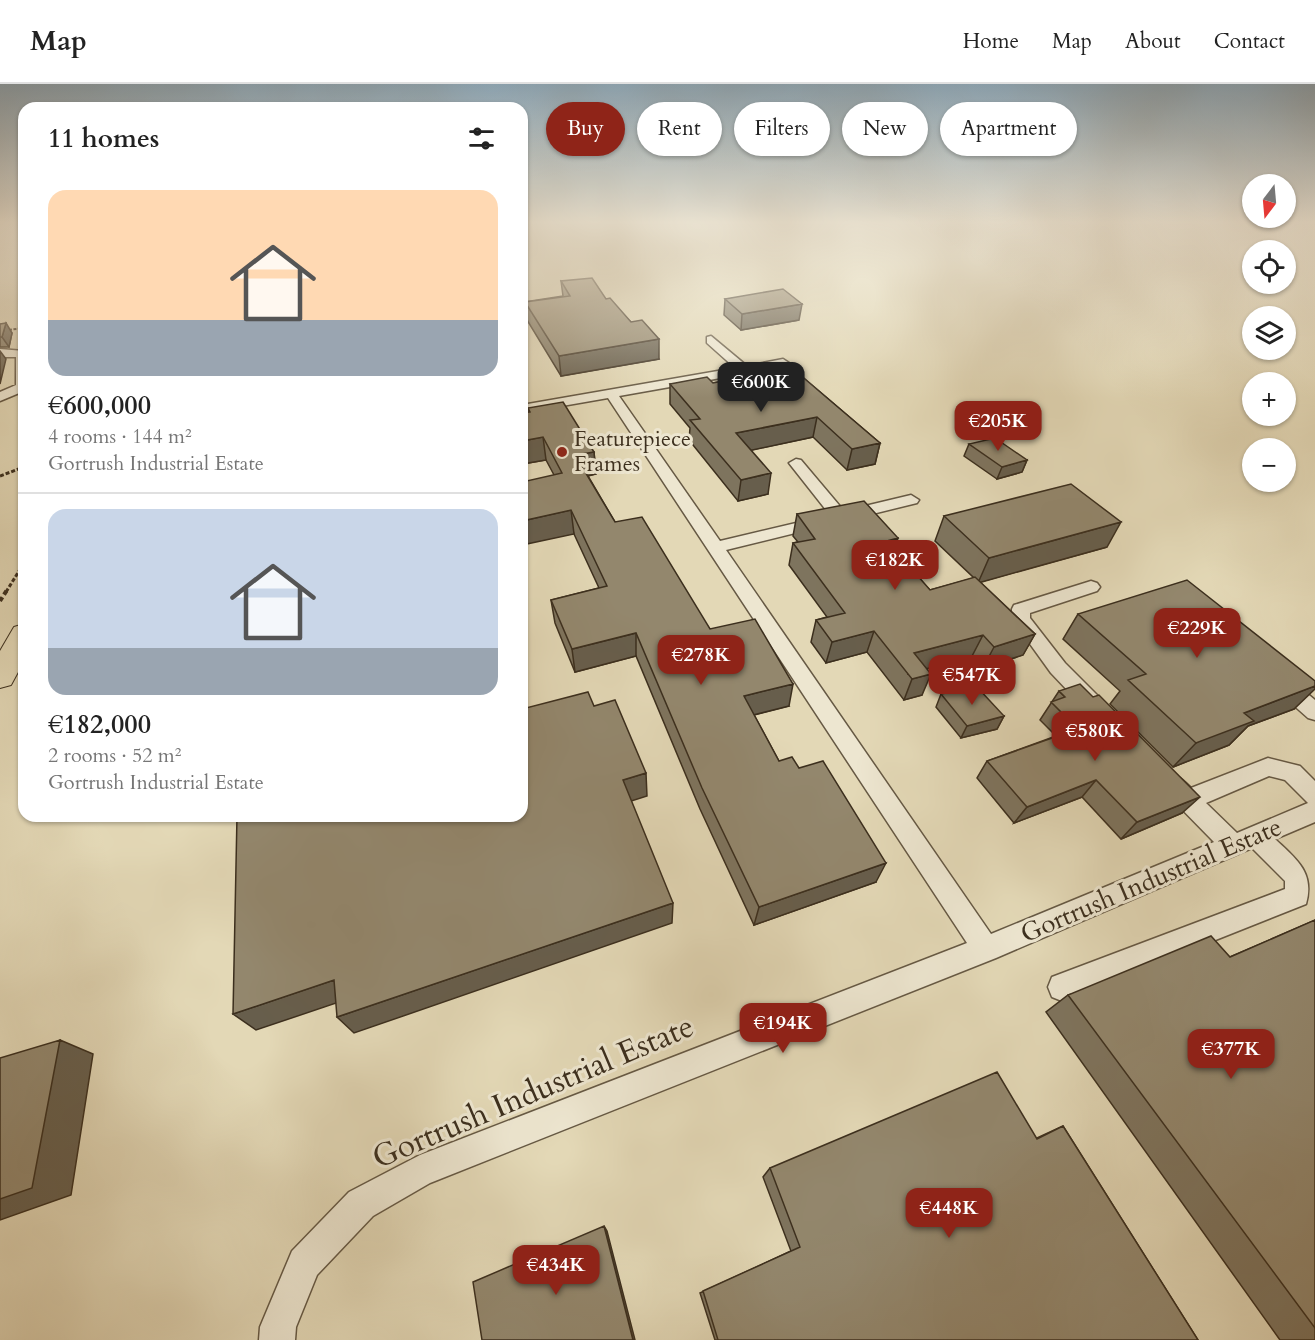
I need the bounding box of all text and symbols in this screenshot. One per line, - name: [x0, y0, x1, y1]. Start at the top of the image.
- text: Map: [30, 22, 87, 60]
- text: Home: [963, 27, 1019, 56]
- text: Map: [1052, 27, 1092, 56]
- text: About: [1125, 27, 1181, 56]
- text: Contact: [1214, 27, 1285, 56]
- chip: Buy: [546, 102, 625, 156]
- chip: Rent: [637, 102, 722, 156]
- chip: Filters: [734, 102, 830, 156]
- chip: New: [842, 102, 928, 156]
- chip: Apartment: [940, 102, 1077, 156]
- text: 11 homes: [48, 121, 159, 156]
- icon: filters: [465, 122, 498, 155]
- north arrow: [1242, 174, 1296, 228]
- map controls: [1242, 174, 1296, 492]
- icon: home: [219, 229, 327, 337]
- button: locate: [1242, 240, 1296, 294]
- button: layers: [1242, 306, 1296, 360]
- pin: €600K: [719, 362, 803, 413]
- text: €600K: [732, 368, 790, 395]
- button: +: [1242, 372, 1296, 426]
- text: €600,000: [48, 388, 151, 423]
- pin: €205K: [956, 401, 1040, 452]
- text: €205K: [969, 407, 1027, 434]
- text: 4 rooms · 144 m²: [48, 423, 192, 450]
- place label: Featurepiece Frames: [574, 424, 691, 479]
- button: −: [1242, 438, 1296, 492]
- marker: Featurepiece Frames: [555, 445, 569, 459]
- text: Gortrush Industrial Estate: [48, 450, 264, 477]
- pin: €182K: [853, 540, 937, 591]
- text: €182K: [866, 546, 924, 573]
- icon: home: [219, 548, 327, 656]
- pin: €229K: [1155, 608, 1239, 659]
- text: €229K: [1168, 614, 1226, 641]
- pin: €278K: [659, 635, 743, 686]
- text: €278K: [672, 641, 730, 668]
- pin: €547K: [930, 655, 1014, 706]
- text: €547K: [943, 661, 1001, 688]
- text: €182,000: [48, 707, 151, 742]
- pin: €580K: [1053, 711, 1137, 762]
- text: €580K: [1066, 717, 1124, 744]
- text: 2 rooms · 52 m²: [48, 742, 181, 769]
- text: Gortrush Industrial Estate: [48, 769, 264, 796]
- street label: Gortrush Industrial Estate: [1015, 809, 1287, 951]
- pin: €194K: [741, 1003, 825, 1054]
- street label: Gortrush Industrial Estate: [365, 1004, 701, 1180]
- text: €194K: [754, 1009, 812, 1036]
- pin: €377K: [1189, 1029, 1273, 1080]
- text: €377K: [1202, 1035, 1260, 1062]
- pin: €448K: [907, 1188, 991, 1239]
- text: €448K: [920, 1194, 978, 1221]
- pin: €434K: [514, 1245, 598, 1296]
- text: €434K: [527, 1251, 585, 1278]

